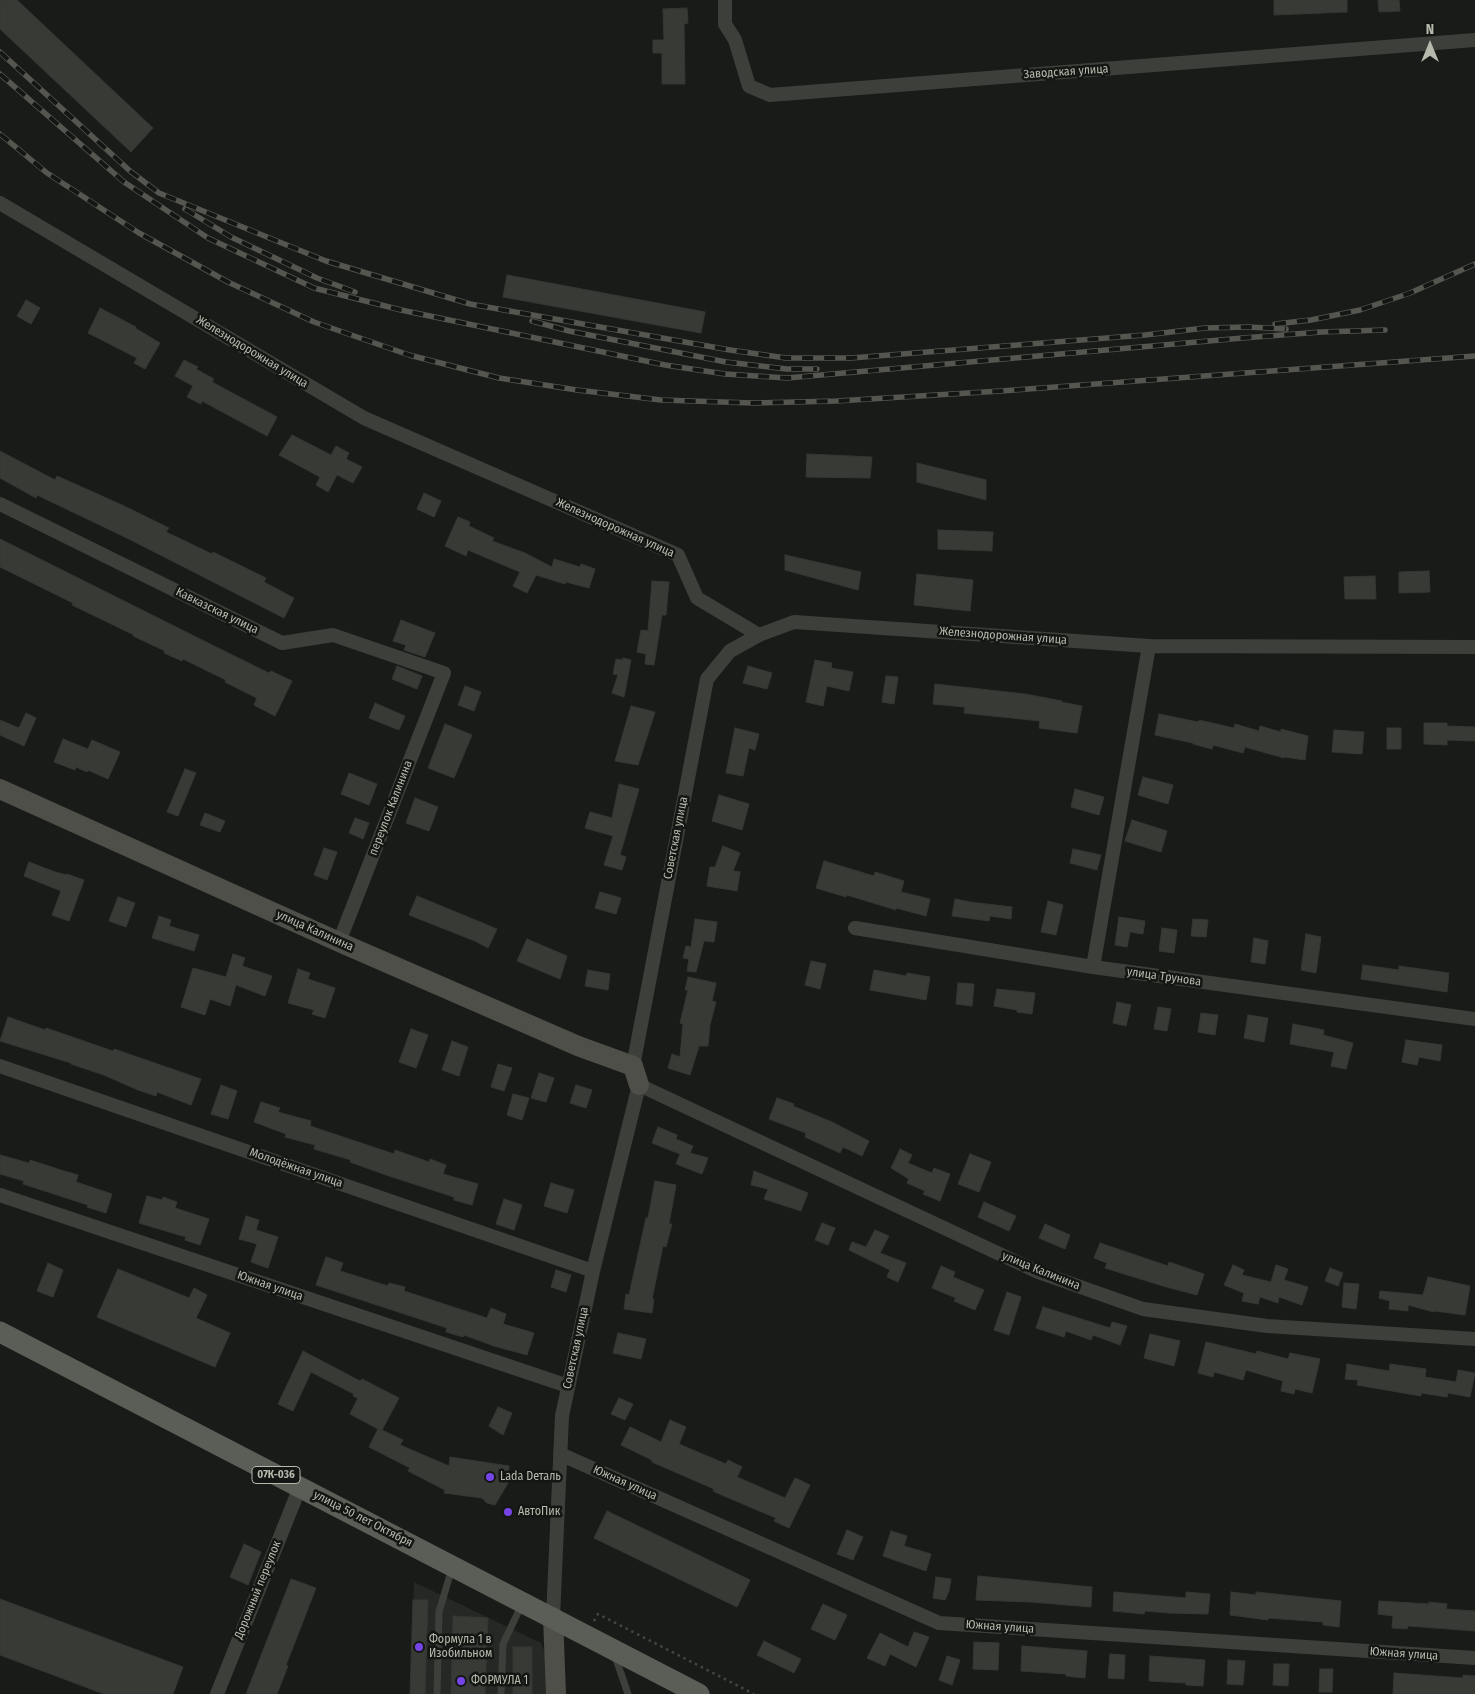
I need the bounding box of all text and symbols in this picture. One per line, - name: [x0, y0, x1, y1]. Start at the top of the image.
- north arrow: [1405, 20, 1455, 70]
- text: N: [1426, 21, 1434, 38]
- street label: Заводская улица: [1023, 62, 1109, 82]
- street label: Железнодорожная улица: [193, 313, 311, 391]
- street label: Железнодорожная улица: [554, 495, 676, 561]
- street label: Кавказская улица: [173, 585, 261, 637]
- street label: Железнодорожная улица: [939, 624, 1067, 648]
- street label: переулок Калинина: [366, 758, 416, 858]
- street label: Советская улица: [661, 796, 691, 880]
- street label: улица Калинина: [274, 908, 356, 954]
- street label: улица Трунова: [1126, 965, 1202, 989]
- street label: Молодёжная улица: [247, 1145, 345, 1191]
- street label: улица Калинина: [1000, 1249, 1082, 1293]
- street label: Южная улица: [235, 1268, 305, 1304]
- street label: Советская улица: [560, 1306, 592, 1390]
- street label: Южная улица: [591, 1462, 659, 1504]
- road number: 07К-036: [252, 1466, 300, 1484]
- place label: Lada Dеталь: [500, 1470, 561, 1484]
- marker: Lada Dеталь: [484, 1471, 496, 1483]
- street label: улица 50 лет Октября: [311, 1488, 415, 1550]
- place label: АвтоПик: [518, 1505, 560, 1519]
- marker: АвтоПик: [502, 1506, 514, 1518]
- street label: Дорожный переулок: [232, 1539, 284, 1641]
- street label: Южная улица: [965, 1617, 1035, 1637]
- place label: Формула 1 в Изобильном: [429, 1633, 492, 1661]
- marker: Формула 1 в Изобильном: [413, 1641, 425, 1653]
- street label: Южная улица: [1369, 1644, 1439, 1664]
- place label: ФОРМУЛА 1: [471, 1674, 528, 1688]
- marker: ФОРМУЛА 1: [455, 1675, 467, 1687]

